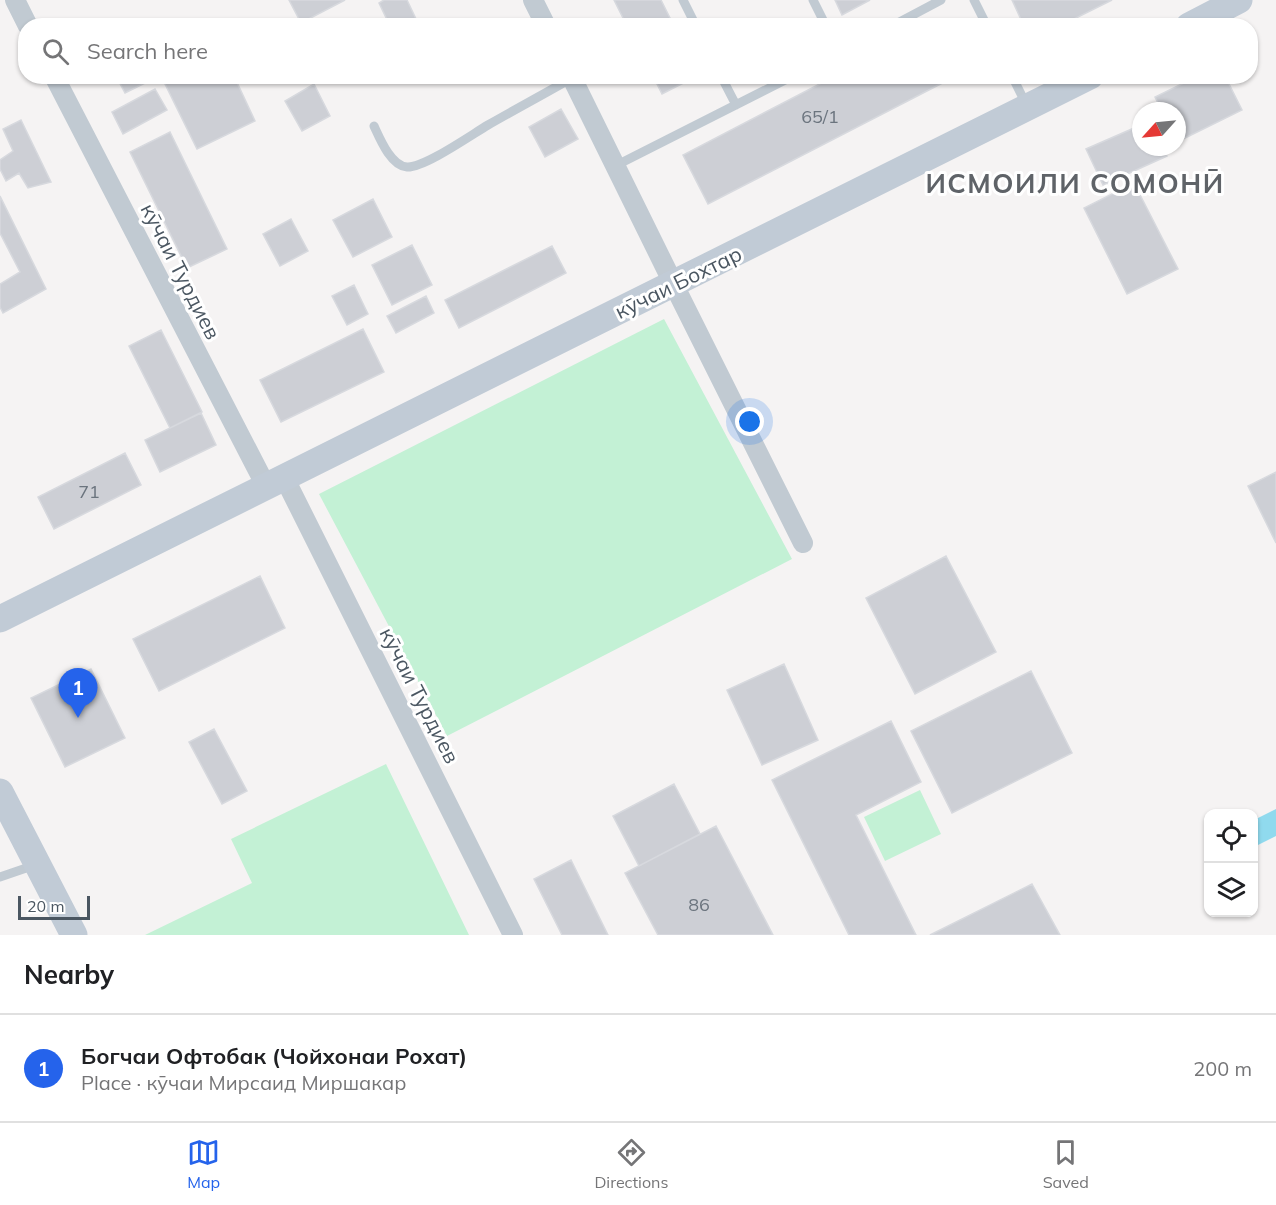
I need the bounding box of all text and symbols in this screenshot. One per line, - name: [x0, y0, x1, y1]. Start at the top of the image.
- search box: [18, 18, 1258, 84]
- icon: search: [39, 35, 72, 68]
- text: Search here: [87, 37, 208, 65]
- north arrow: [1132, 102, 1186, 156]
- house number: 65/1: [801, 105, 839, 128]
- district label: ИСМОИЛИ СОМОНӢ: [925, 166, 1225, 200]
- street label: кӯчаи Турдиев: [136, 199, 226, 343]
- street label: кӯчаи Бохтар: [610, 240, 746, 324]
- your location: [735, 407, 764, 436]
- house number: 71: [78, 480, 100, 503]
- street label: кӯчаи Турдиев: [375, 623, 465, 767]
- pin: 1: [58, 668, 98, 718]
- map controls: [1204, 809, 1258, 917]
- button: locate: [1204, 809, 1258, 863]
- button: layers: [1204, 863, 1258, 917]
- scale bar: [18, 893, 90, 920]
- house number: 86: [688, 893, 710, 916]
- text: 20 m: [27, 896, 64, 916]
- text: Nearby: [24, 958, 114, 991]
- text: Богчаи Офтобак (Чойхонаи Рохат): [81, 1042, 467, 1070]
- text: 1: [38, 1056, 50, 1081]
- text: 200 m: [1193, 1056, 1252, 1081]
- text: Place · кӯчаи Мирсаид Миршакар: [81, 1070, 406, 1095]
- tab: Map: [187, 1136, 220, 1192]
- tab: Directions: [594, 1136, 668, 1192]
- tab: Saved: [1043, 1136, 1089, 1192]

